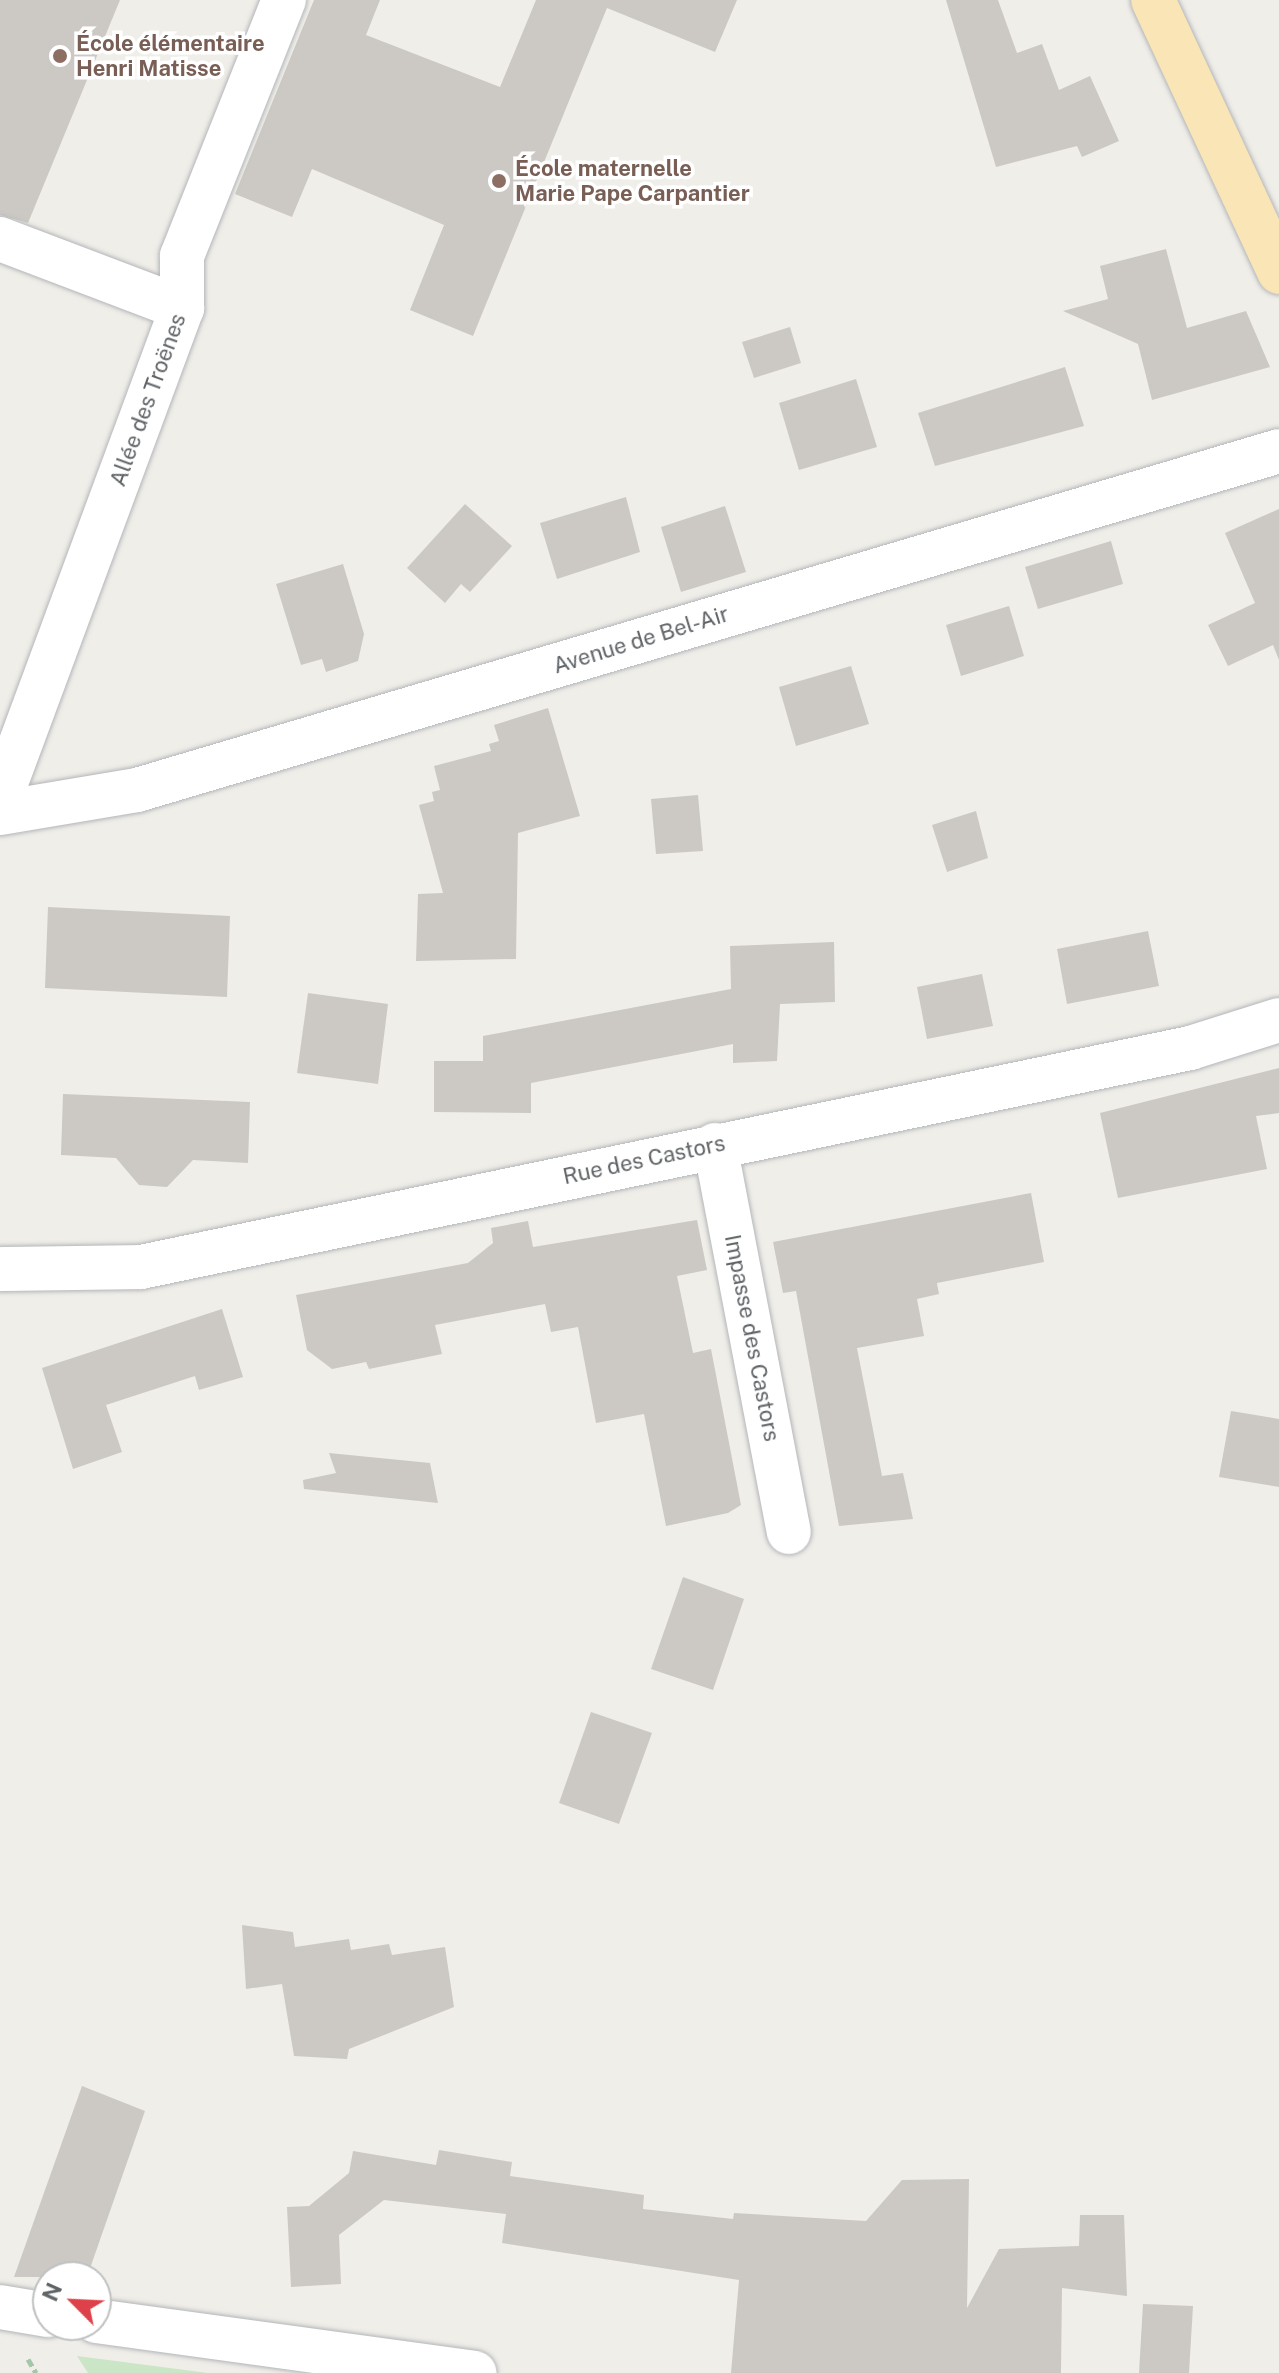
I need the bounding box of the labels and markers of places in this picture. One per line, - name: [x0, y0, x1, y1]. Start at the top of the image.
- place label: École élémentaire Henri Matisse: [76, 30, 265, 82]
- marker: École élémentaire Henri Matisse: [51, 47, 69, 65]
- place label: École maternelle Marie Pape Carpantier: [515, 155, 750, 206]
- marker: École maternelle Marie Pape Carpantier: [490, 172, 508, 190]

